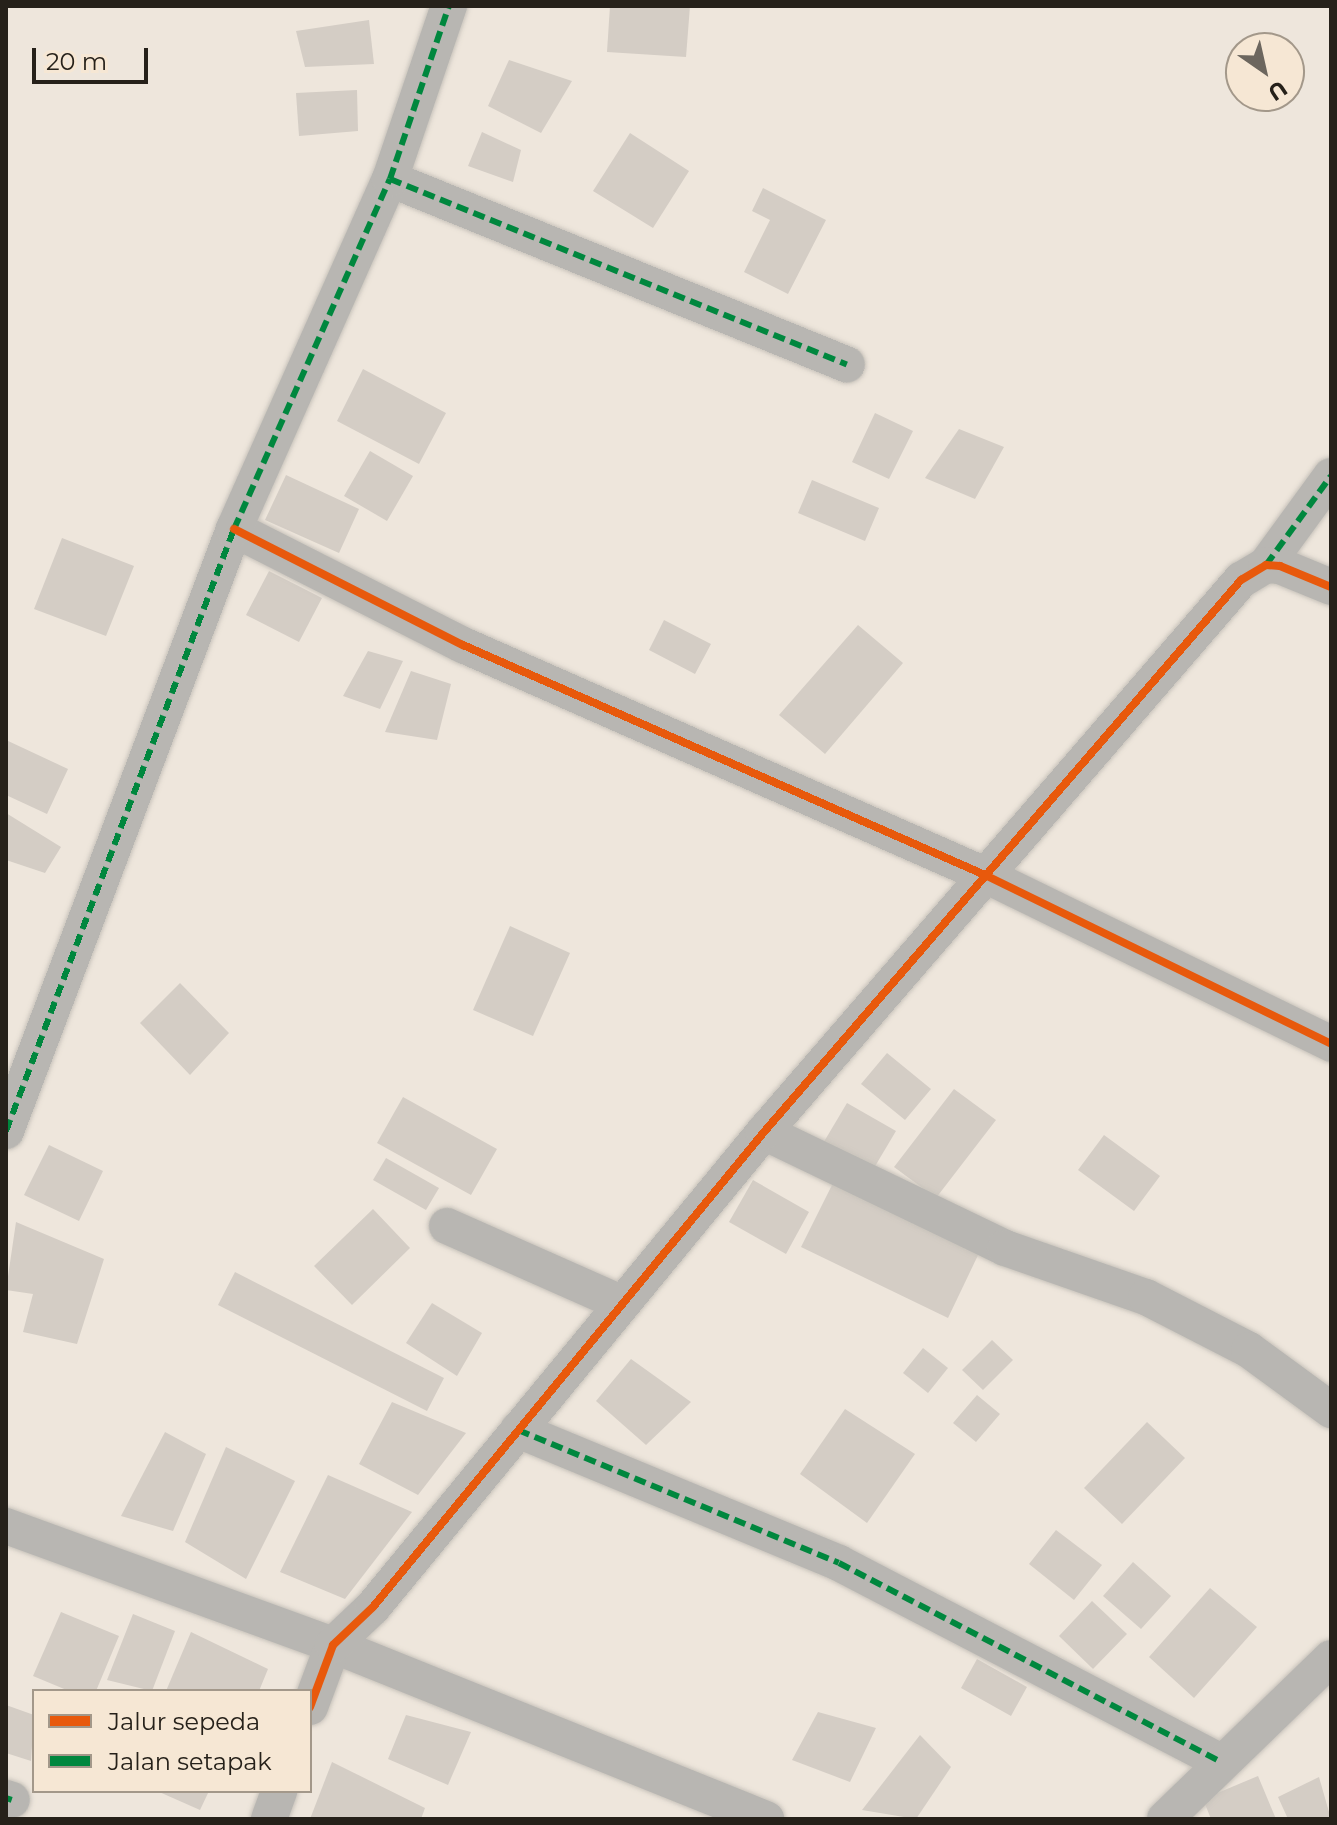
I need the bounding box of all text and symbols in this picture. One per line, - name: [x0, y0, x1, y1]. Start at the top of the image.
- scale bar: [36, 32, 152, 82]
- north arrow: [1225, 32, 1305, 112]
- text: 20 m: [46, 47, 107, 76]
- text: U: [1263, 75, 1292, 107]
- legend: [32, 1689, 312, 1793]
- text: Jalur sepeda: [108, 1707, 260, 1736]
- text: Jalan setapak: [108, 1747, 272, 1776]

